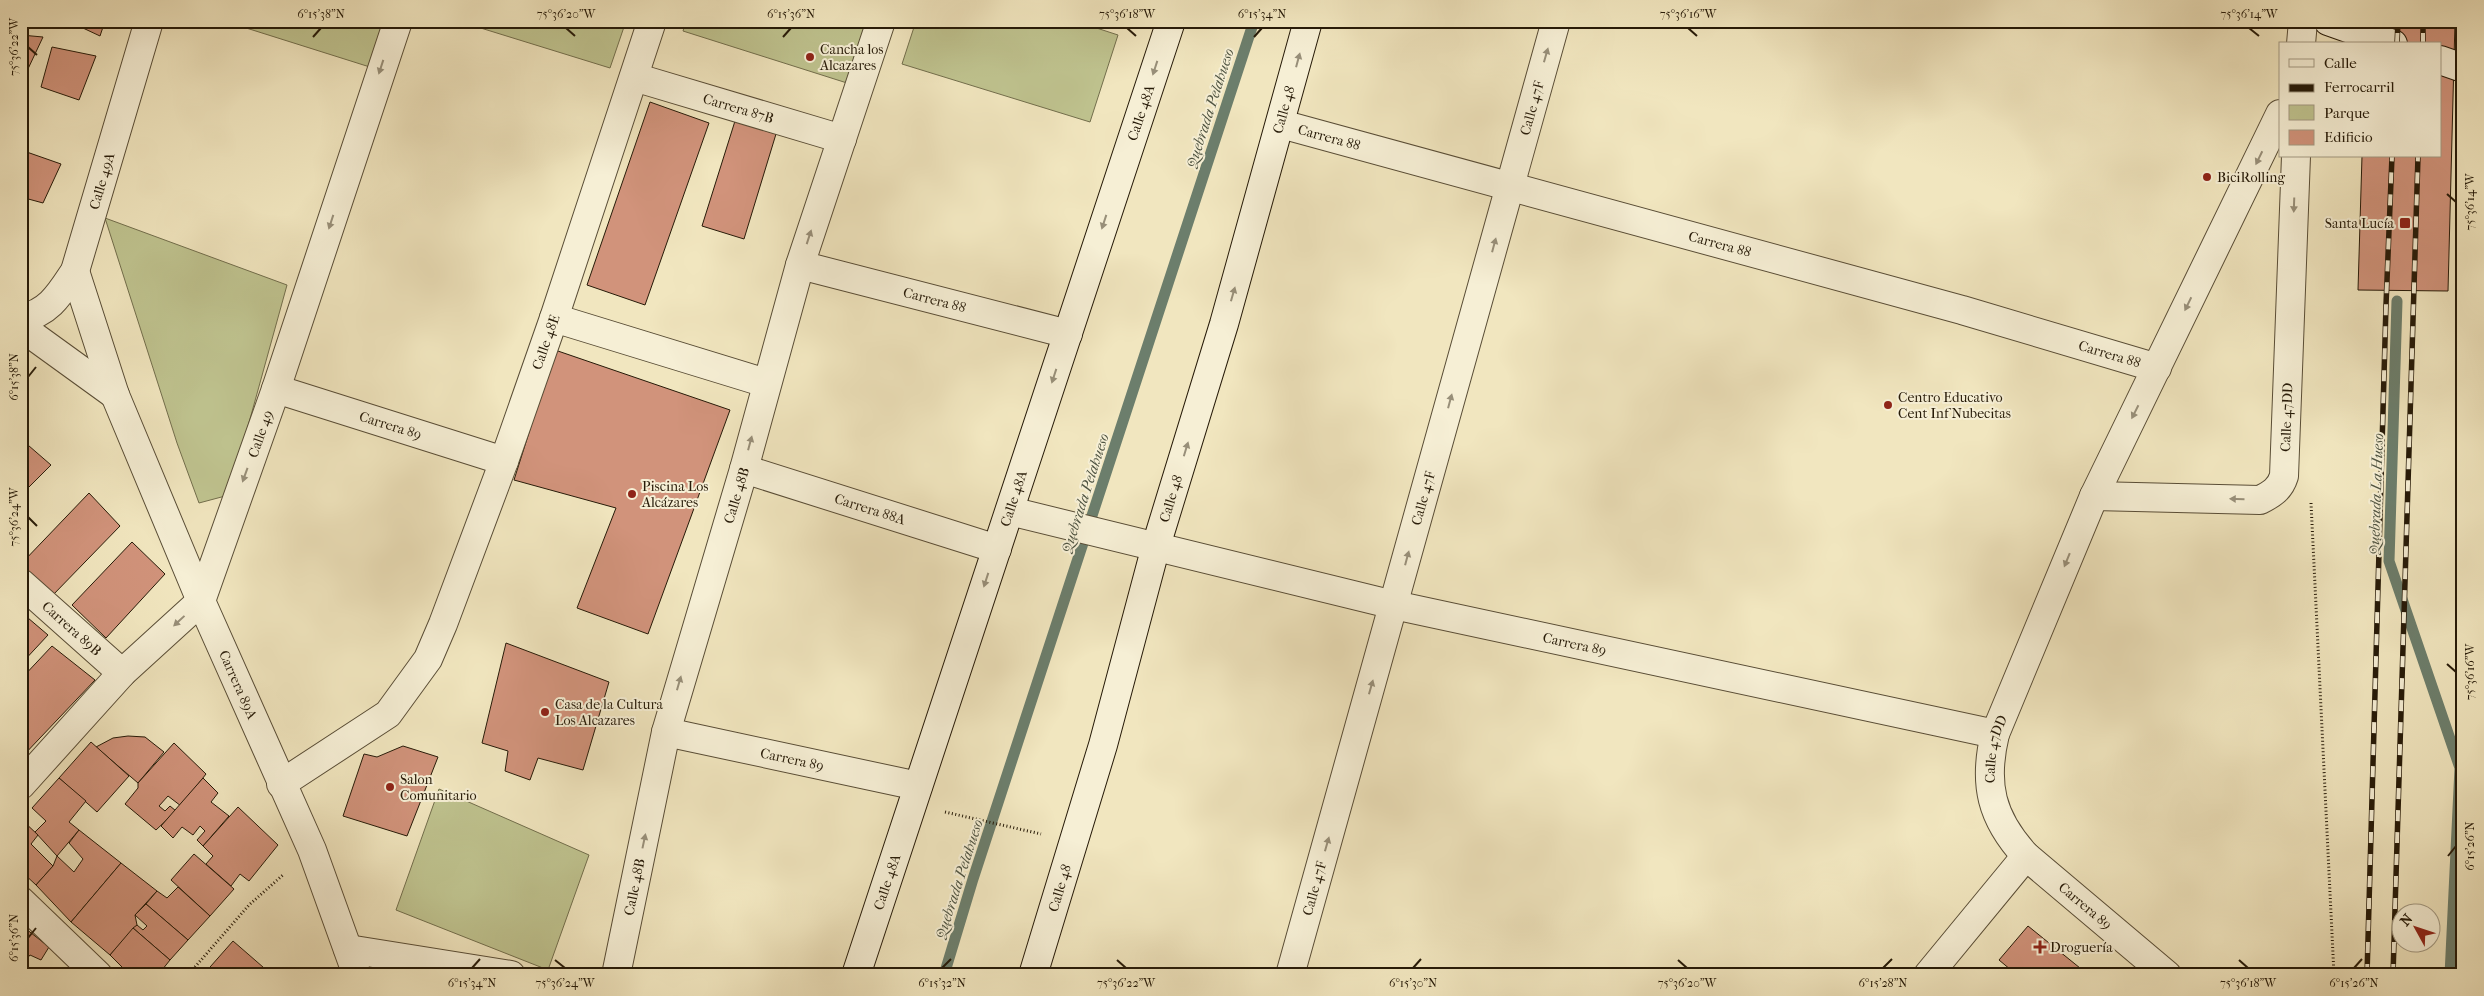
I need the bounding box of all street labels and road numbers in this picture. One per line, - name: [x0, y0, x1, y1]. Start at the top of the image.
- street label: Calle 47F: [1516, 78, 1548, 137]
- street label: Calle 48A: [1124, 82, 1158, 143]
- street label: Calle 48: [1269, 84, 1298, 135]
- street label: Carrera 87B: [701, 90, 776, 127]
- street label: Carrera 88: [1296, 121, 1362, 154]
- street label: Calle 49A: [85, 150, 118, 211]
- street label: Carrera 88: [1687, 227, 1753, 261]
- street label: Carrera 88: [901, 283, 968, 316]
- street label: Calle 48E: [528, 312, 563, 372]
- street label: Carrera 88: [2076, 337, 2143, 371]
- street label: Calle 47DD: [2276, 382, 2296, 452]
- street label: Carrera 89: [357, 407, 424, 443]
- street label: Calle 49: [244, 408, 276, 460]
- street label: Calle 48B: [720, 465, 753, 525]
- street label: Calle 48A: [996, 467, 1031, 528]
- street label: Calle 47F: [1407, 469, 1439, 527]
- street label: Calle 48: [1155, 473, 1186, 524]
- street label: Carrera 88A: [832, 490, 908, 528]
- street label: Carrera 89B: [39, 597, 105, 659]
- street label: Carrera 89: [1541, 629, 1608, 659]
- street label: Carrera 89A: [215, 647, 261, 722]
- street label: Calle 47DD: [1981, 712, 2011, 784]
- street label: Carrera 89: [759, 744, 825, 774]
- street label: Calle 48A: [870, 851, 904, 912]
- street label: Calle 48B: [620, 857, 648, 917]
- street label: Calle 47F: [1299, 859, 1330, 917]
- street label: Calle 48: [1044, 862, 1075, 914]
- street label: Carrera 89: [2055, 879, 2115, 933]

